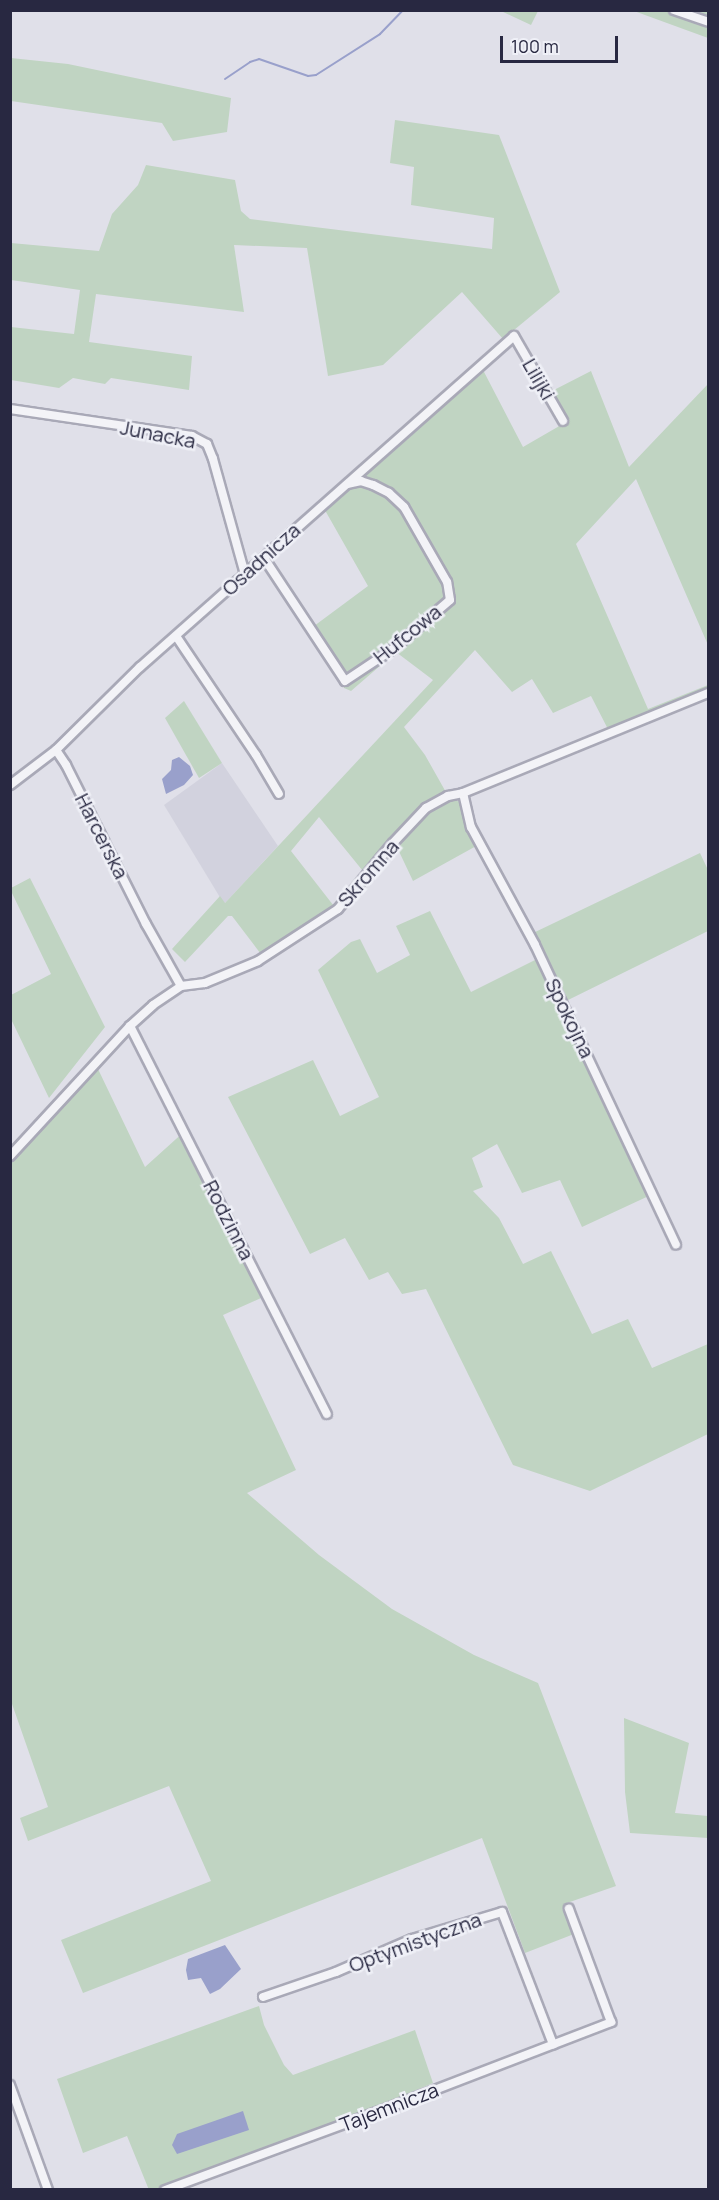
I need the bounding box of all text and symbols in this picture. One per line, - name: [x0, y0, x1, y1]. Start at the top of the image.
- scale bar: [503, 24, 622, 62]
- text: 100 m: [511, 34, 559, 58]
- street label: Lilijki: [518, 354, 560, 404]
- street label: Junacka: [118, 415, 198, 453]
- street label: Osadnicza: [217, 518, 305, 600]
- street label: Hufcowa: [368, 599, 446, 669]
- street label: Harcerska: [70, 789, 134, 883]
- street label: Skromna: [332, 835, 404, 911]
- street label: Spokojna: [540, 974, 600, 1062]
- street label: Rodzinna: [199, 1176, 259, 1264]
- street label: Optymistyczna: [345, 1907, 485, 1977]
- street label: Tajemnicza: [336, 2077, 442, 2137]

